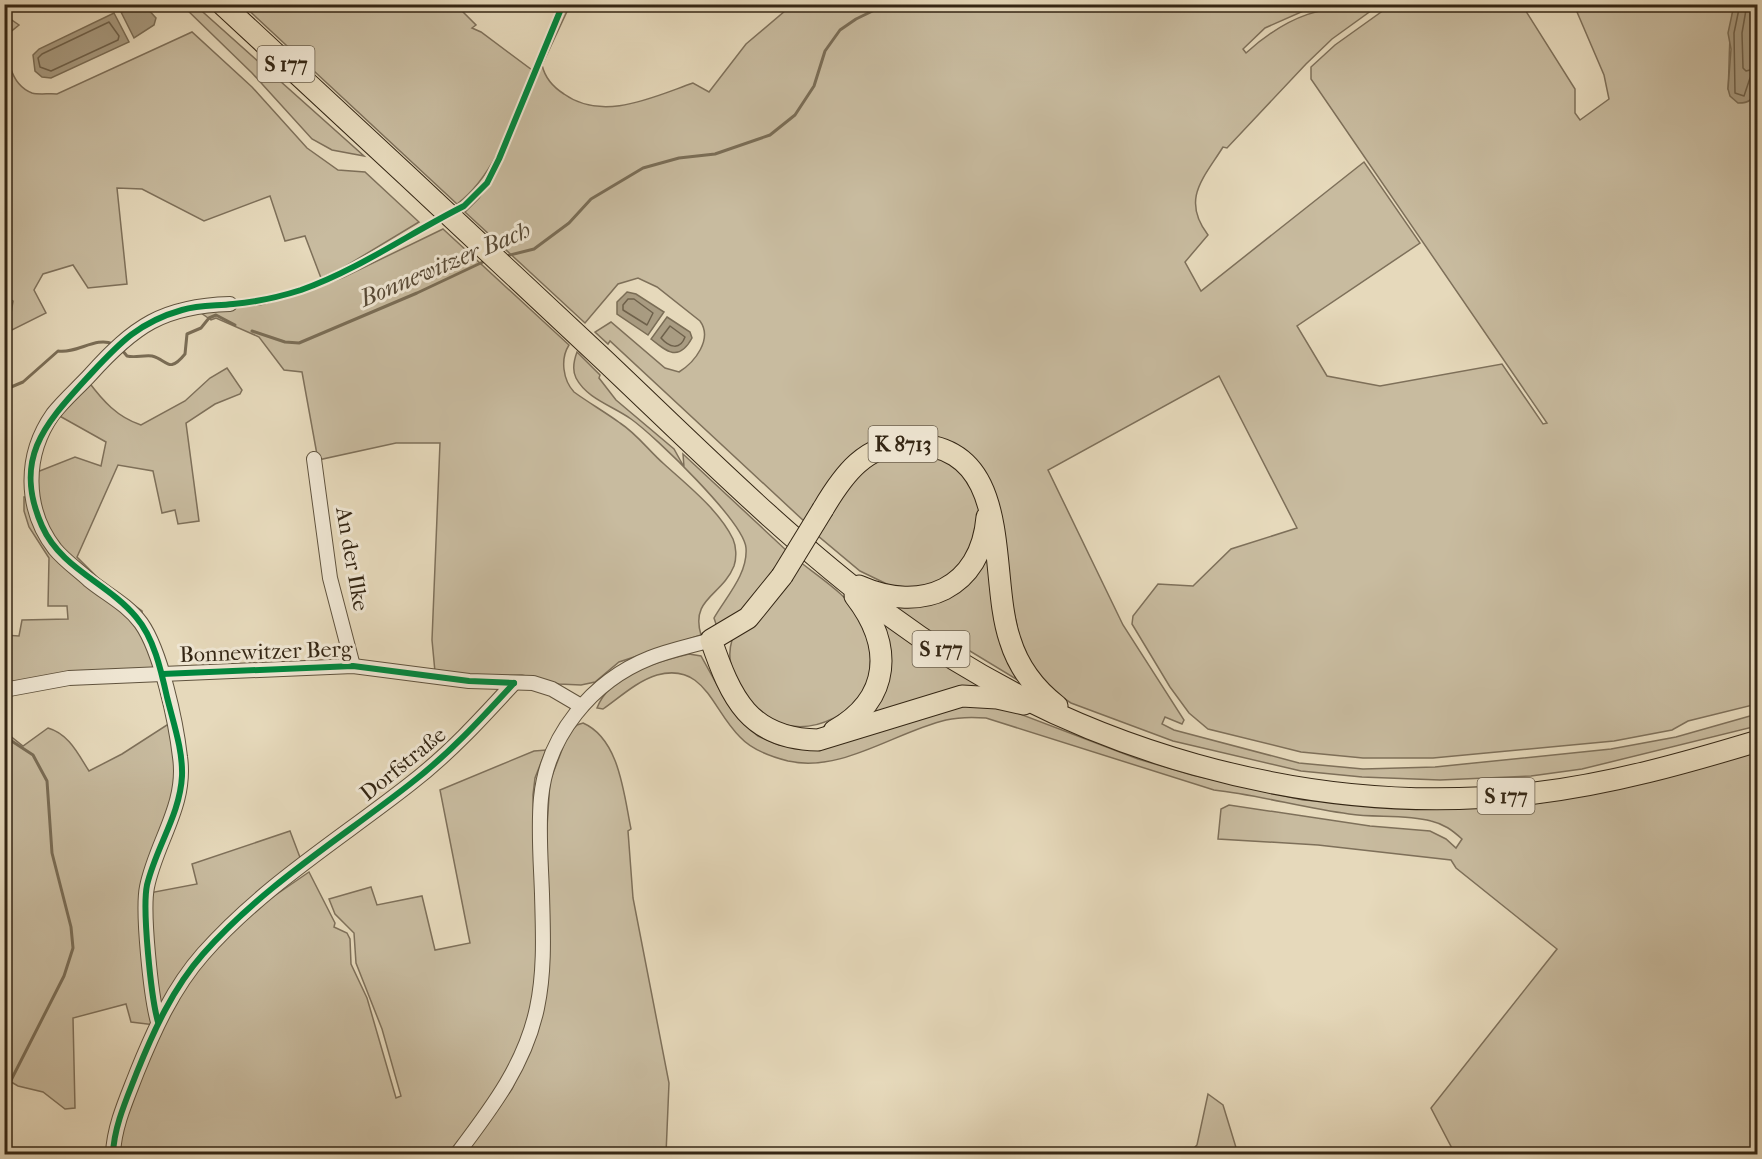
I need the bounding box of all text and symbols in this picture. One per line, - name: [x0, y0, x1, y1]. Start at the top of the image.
- road number: S 177: [258, 46, 314, 82]
- water label: Bonnewitzer Bach: [354, 215, 535, 313]
- road number: K 8713: [868, 426, 938, 462]
- street label: An der Ilke: [330, 504, 374, 613]
- road number: S 177: [912, 631, 970, 667]
- street label: Bonnewitzer Berg: [179, 636, 353, 668]
- street label: Dorfstraße: [355, 721, 451, 806]
- road number: S 177: [1478, 778, 1534, 814]

